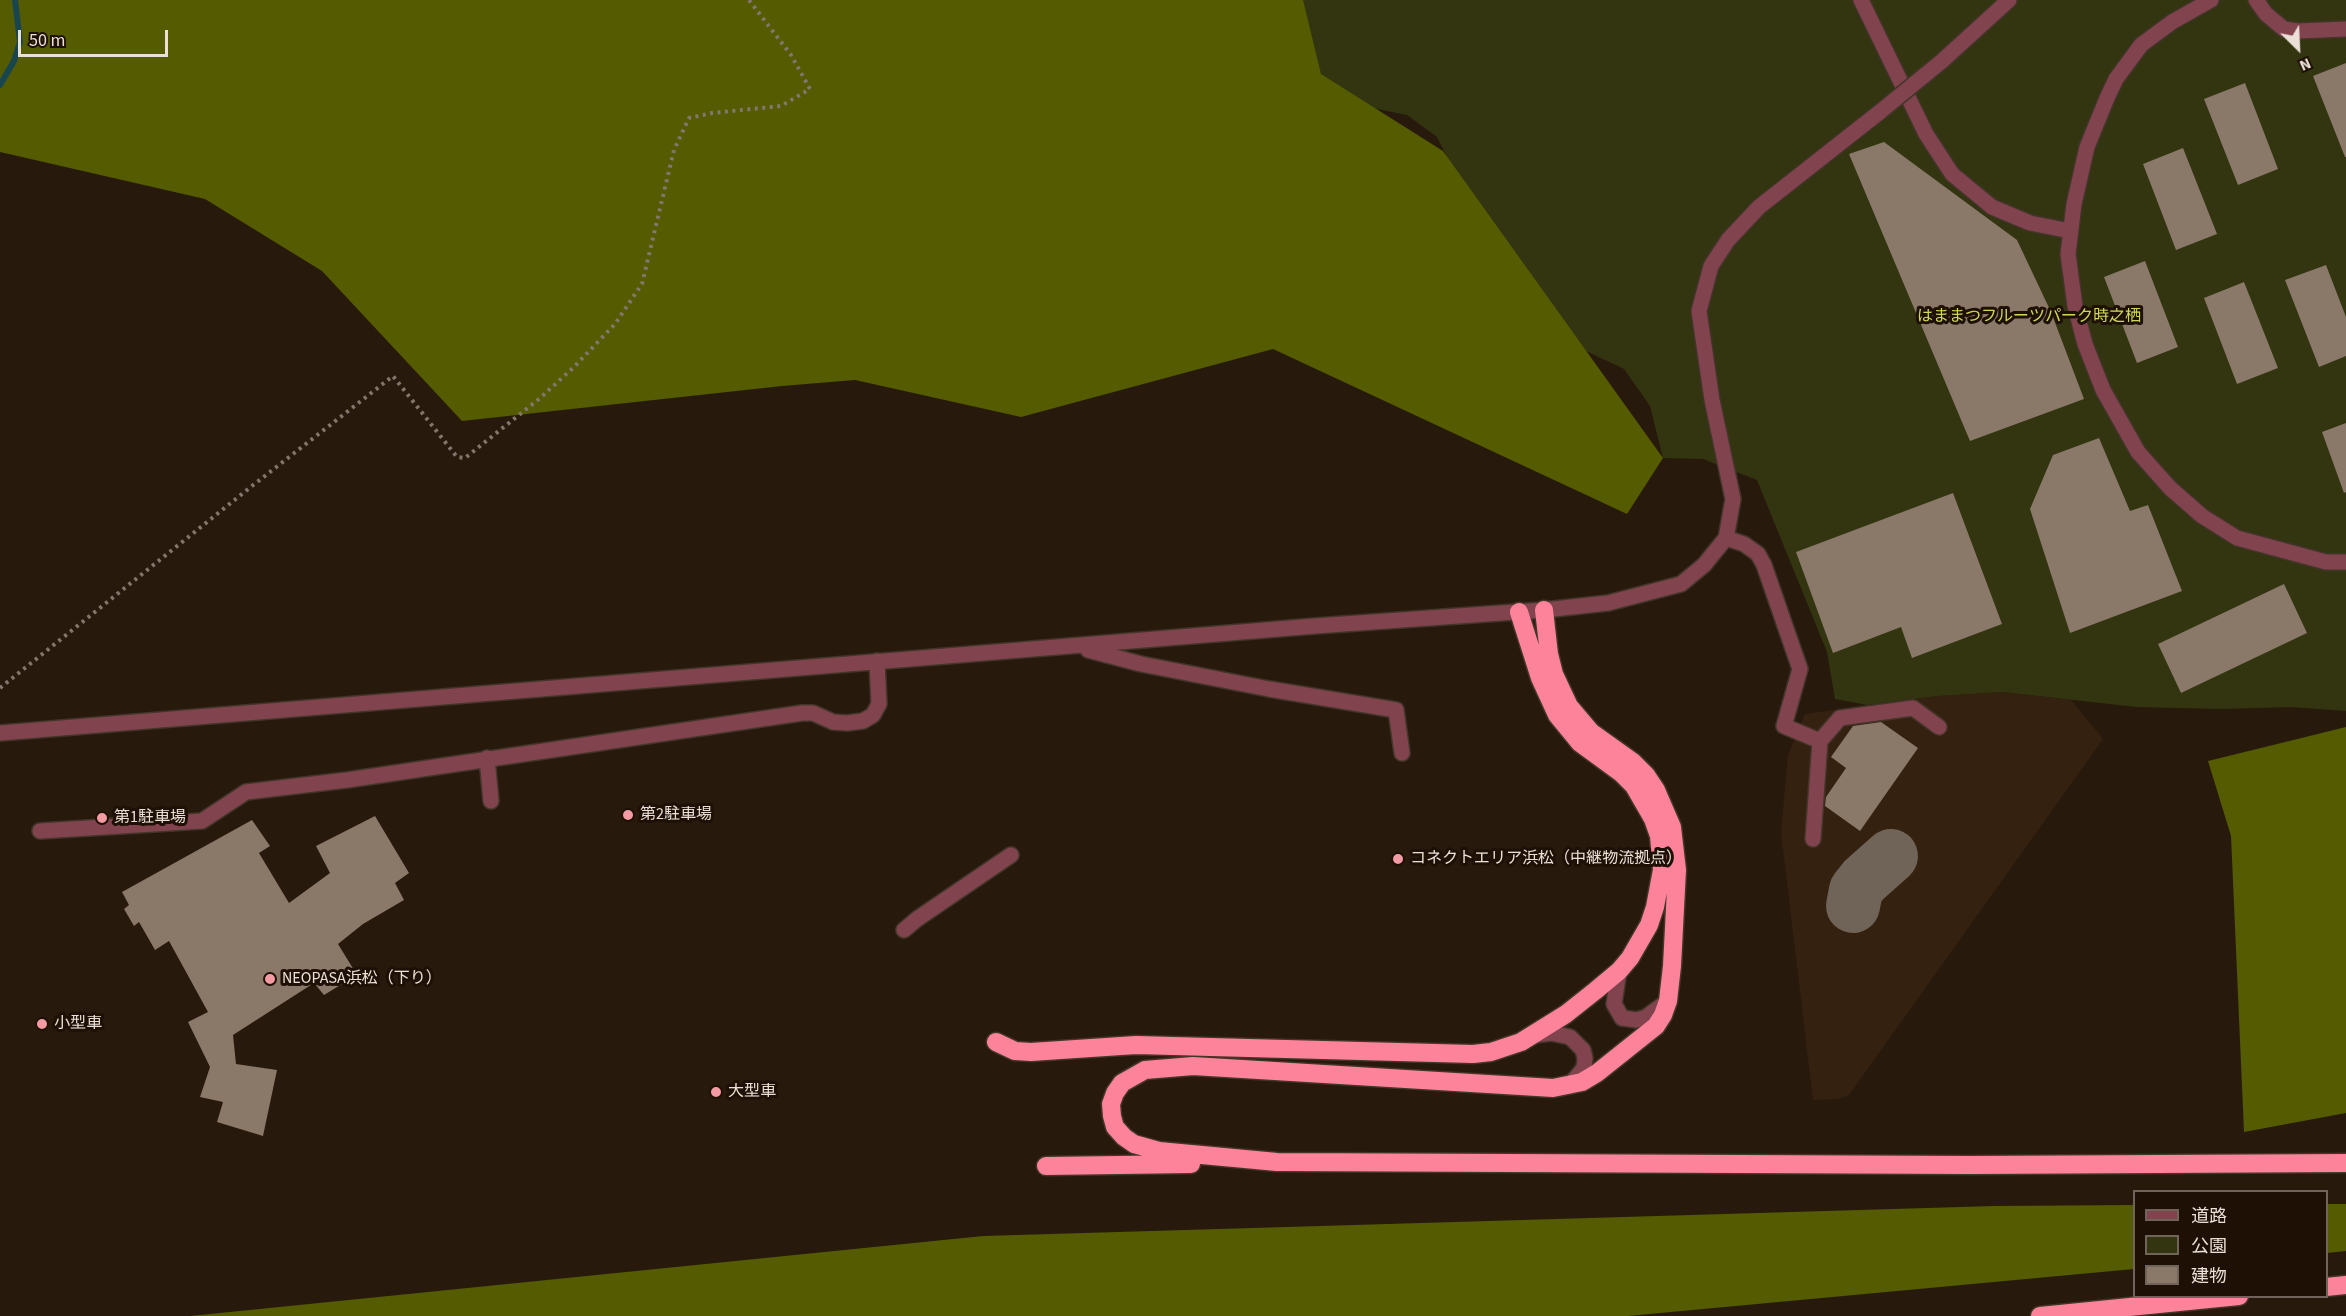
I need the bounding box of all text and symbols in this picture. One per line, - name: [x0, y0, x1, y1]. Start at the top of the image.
- scale bar: [21, 18, 171, 56]
- north arrow: [2268, 18, 2328, 78]
- text: 50 m: [29, 28, 65, 53]
- text: N: [2296, 52, 2315, 77]
- park label: はままつフルーツパーク時之栖: [1917, 307, 2141, 327]
- place label: 第2駐車場: [640, 805, 712, 825]
- place label: 第1駐車場: [114, 808, 186, 828]
- marker: 第2駐車場: [621, 808, 635, 822]
- marker: 第1駐車場: [95, 811, 109, 825]
- place label: コネクトエリア浜松（中継物流拠点）: [1410, 849, 1682, 869]
- marker: コネクトエリア浜松（中継物流拠点）: [1391, 852, 1405, 866]
- place label: NEOPASA浜松（下り）: [282, 969, 442, 989]
- marker: NEOPASA浜松（下り）: [263, 972, 277, 986]
- place label: 小型車: [54, 1014, 102, 1034]
- marker: 小型車: [35, 1017, 49, 1031]
- place label: 大型車: [728, 1082, 776, 1102]
- marker: 大型車: [709, 1085, 723, 1099]
- legend: [2133, 1190, 2328, 1298]
- text: 道路: [2191, 1204, 2227, 1229]
- text: 公園: [2191, 1234, 2227, 1259]
- text: 建物: [2191, 1264, 2227, 1289]

